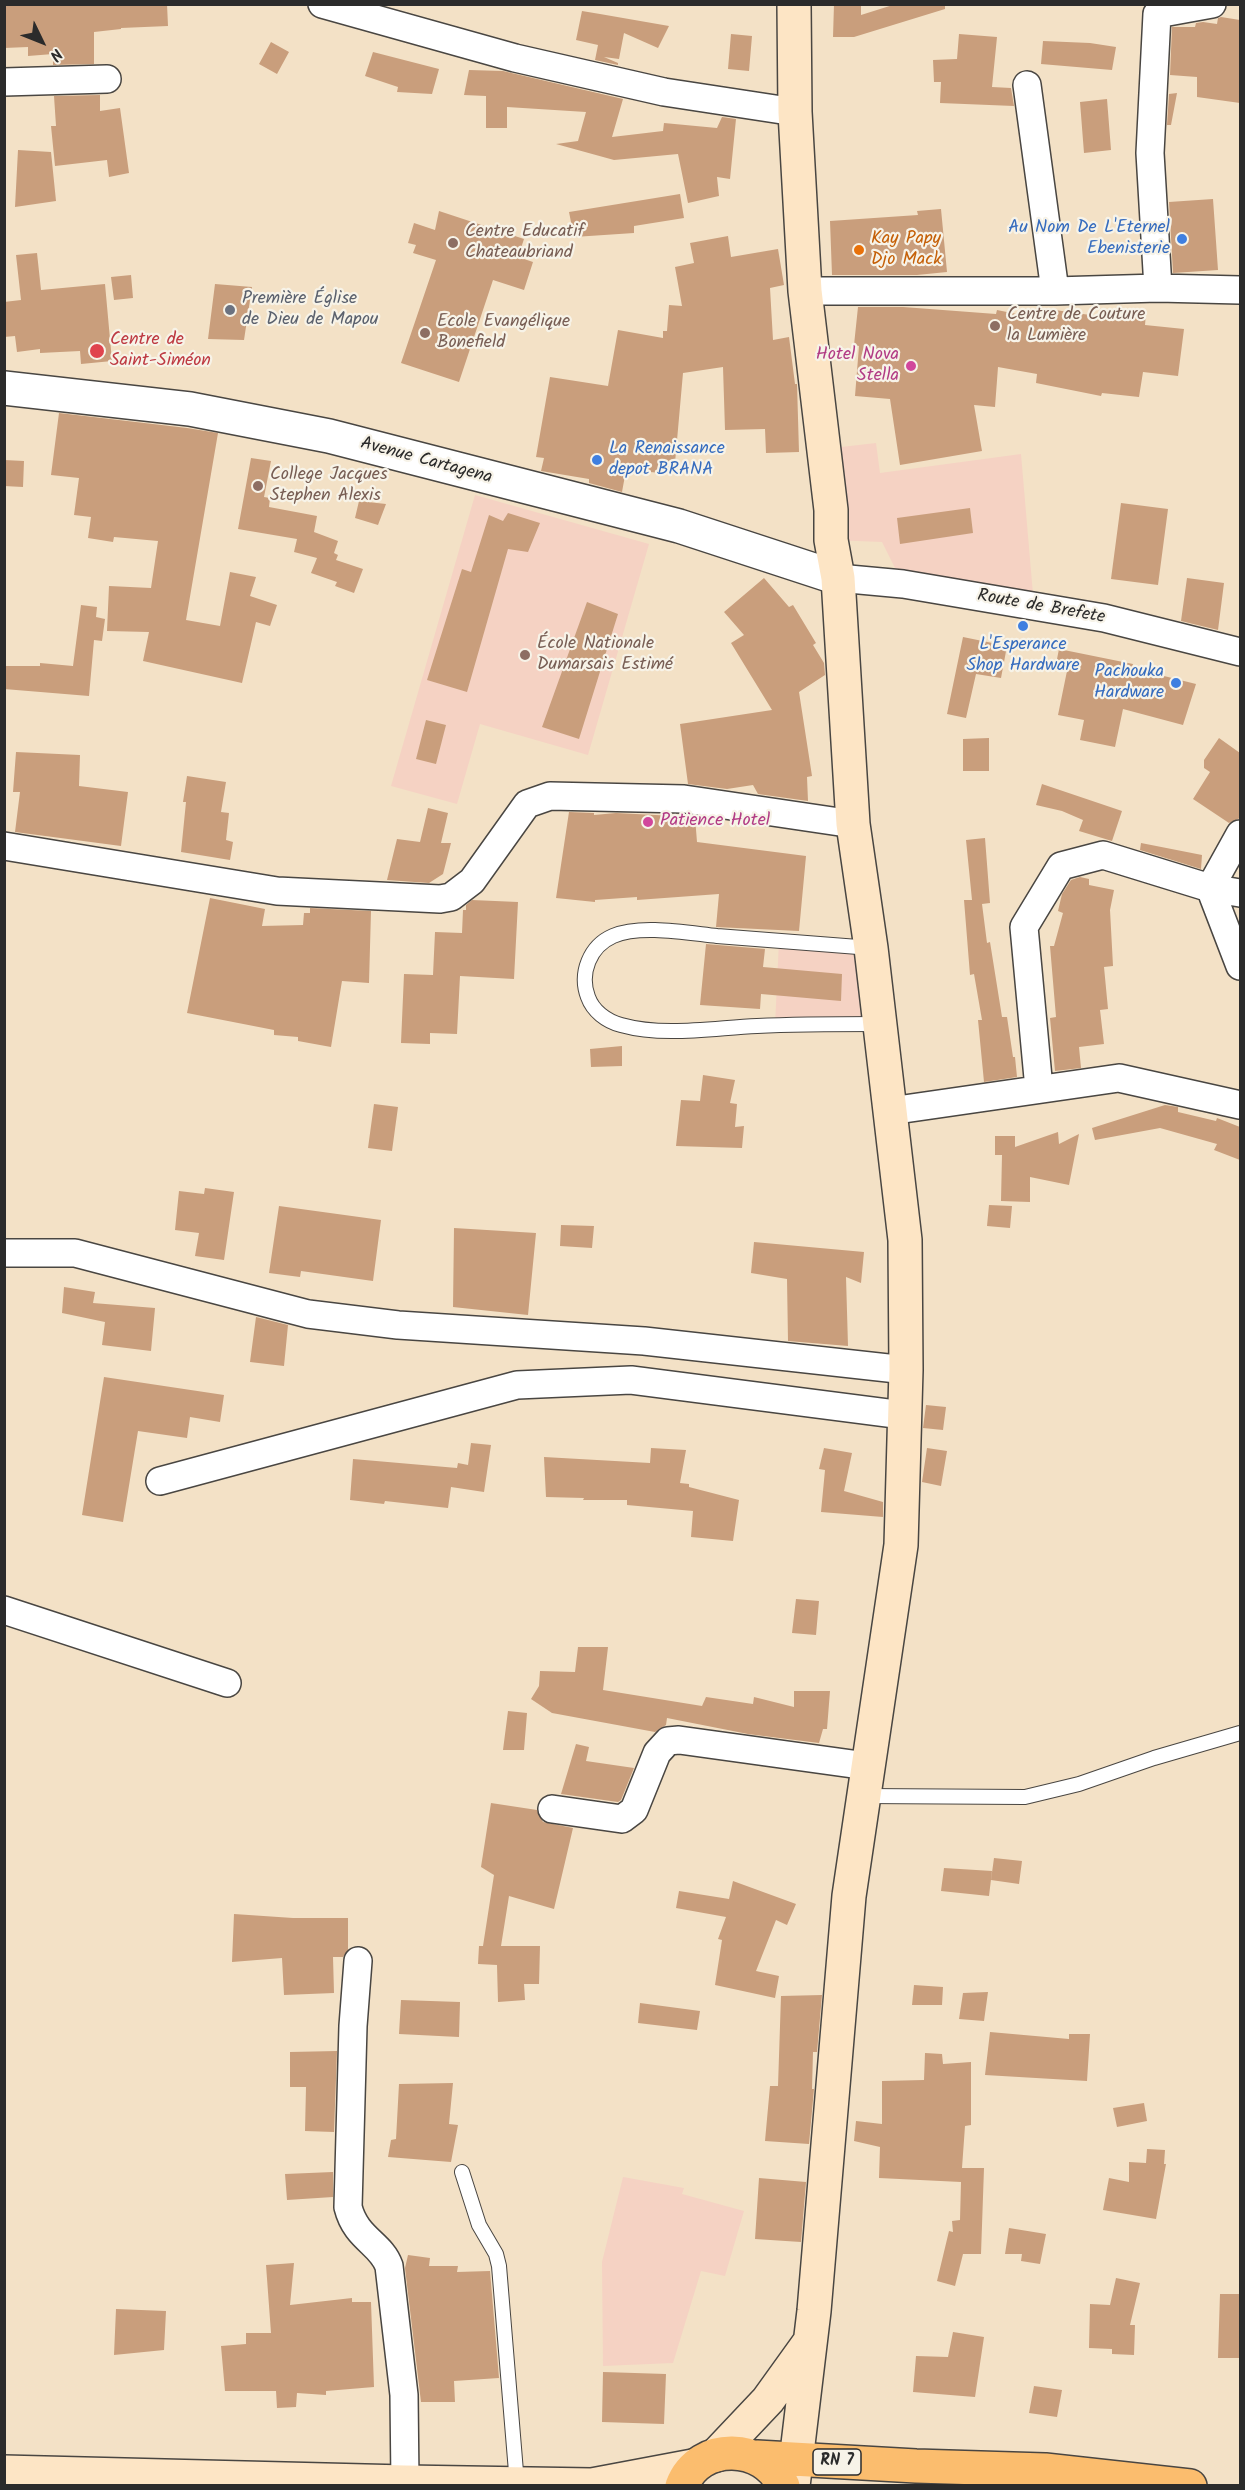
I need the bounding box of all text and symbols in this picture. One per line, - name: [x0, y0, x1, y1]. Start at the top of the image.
- north arrow: [12, 12, 72, 72]
- text: N: [43, 42, 68, 67]
- place label: Au Nom De L'Eternel Ebenisterie: [1008, 218, 1170, 260]
- place label: Centre Educatif Chateaubriand: [465, 222, 584, 264]
- place label: Kay Papy Djo Mack: [871, 229, 942, 272]
- marker: Au Nom De L'Eternel Ebenisterie: [1175, 232, 1189, 246]
- marker: Centre Educatif Chateaubriand: [446, 236, 460, 250]
- marker: Kay Papy Djo Mack: [852, 243, 866, 257]
- place label: Première Église de Dieu de Mapou: [242, 289, 379, 332]
- marker: Première Église de Dieu de Mapou: [223, 303, 237, 317]
- place label: Centre de Couture la Lumière: [1007, 305, 1145, 348]
- place label: Ecole Evangélique Bonefield: [437, 312, 570, 354]
- marker: Centre de Couture la Lumière: [988, 319, 1002, 333]
- marker: Ecole Evangélique Bonefield: [418, 326, 432, 340]
- place label: Centre de Saint-Siméon: [110, 330, 211, 372]
- marker: Centre de Saint-Siméon: [88, 342, 106, 360]
- place label: Hotel Nova Stella: [816, 345, 899, 388]
- marker: Hotel Nova Stella: [904, 359, 918, 373]
- street label: Avenue Cartagena: [358, 434, 494, 490]
- place label: La Renaissance depot BRANA: [609, 439, 725, 482]
- marker: La Renaissance depot BRANA: [590, 453, 604, 467]
- place label: College Jacques Stephen Alexis: [270, 465, 388, 508]
- marker: College Jacques Stephen Alexis: [251, 479, 265, 493]
- street label: Route de Brefete: [975, 586, 1107, 630]
- marker: L'Esperance Shop Hardware: [1016, 619, 1030, 633]
- place label: École Nationale Dumarsais Estimé: [537, 634, 673, 676]
- place label: L'Esperance Shop Hardware: [966, 635, 1080, 678]
- marker: École Nationale Dumarsais Estimé: [518, 648, 532, 662]
- place label: Pachouka Hardware: [1094, 662, 1164, 704]
- marker: Pachouka Hardware: [1169, 676, 1183, 690]
- place label: Patience Hotel: [660, 811, 770, 833]
- marker: Patience Hotel: [641, 815, 655, 829]
- road number: RN 7: [813, 2449, 861, 2475]

